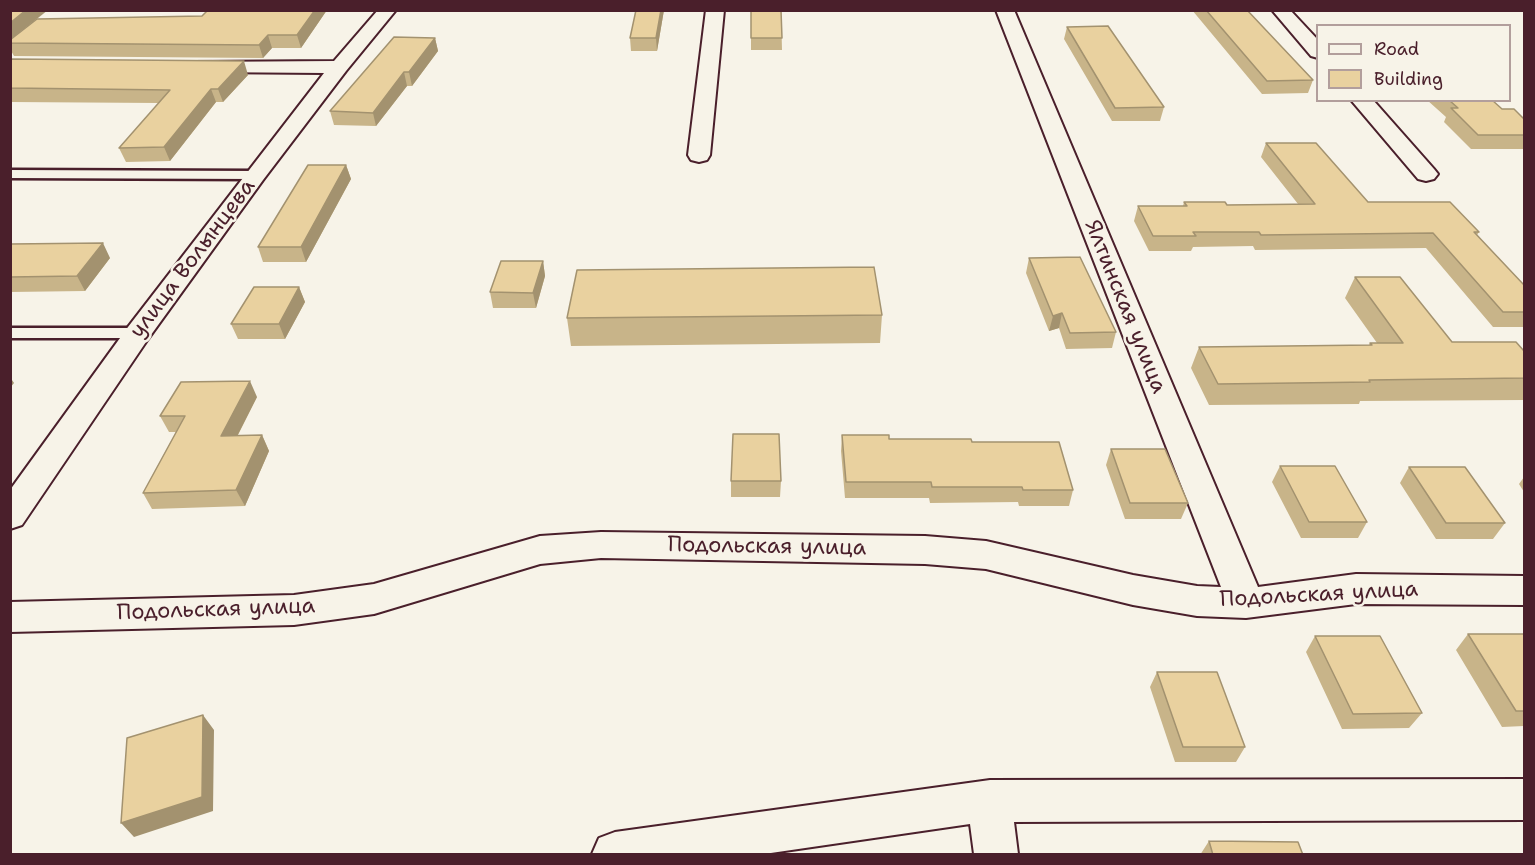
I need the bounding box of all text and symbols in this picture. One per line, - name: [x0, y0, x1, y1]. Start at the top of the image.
- legend: [1316, 24, 1511, 102]
- text: Road: [1374, 37, 1419, 61]
- text: Building: [1374, 67, 1443, 91]
- street label: улица Волынцева: [125, 174, 261, 344]
- street label: Ялтинская улица: [1078, 216, 1172, 398]
- street label: Подольская улица: [667, 532, 867, 562]
- street label: Подольская улица: [1219, 577, 1419, 613]
- street label: Подольская улица: [116, 593, 316, 627]

